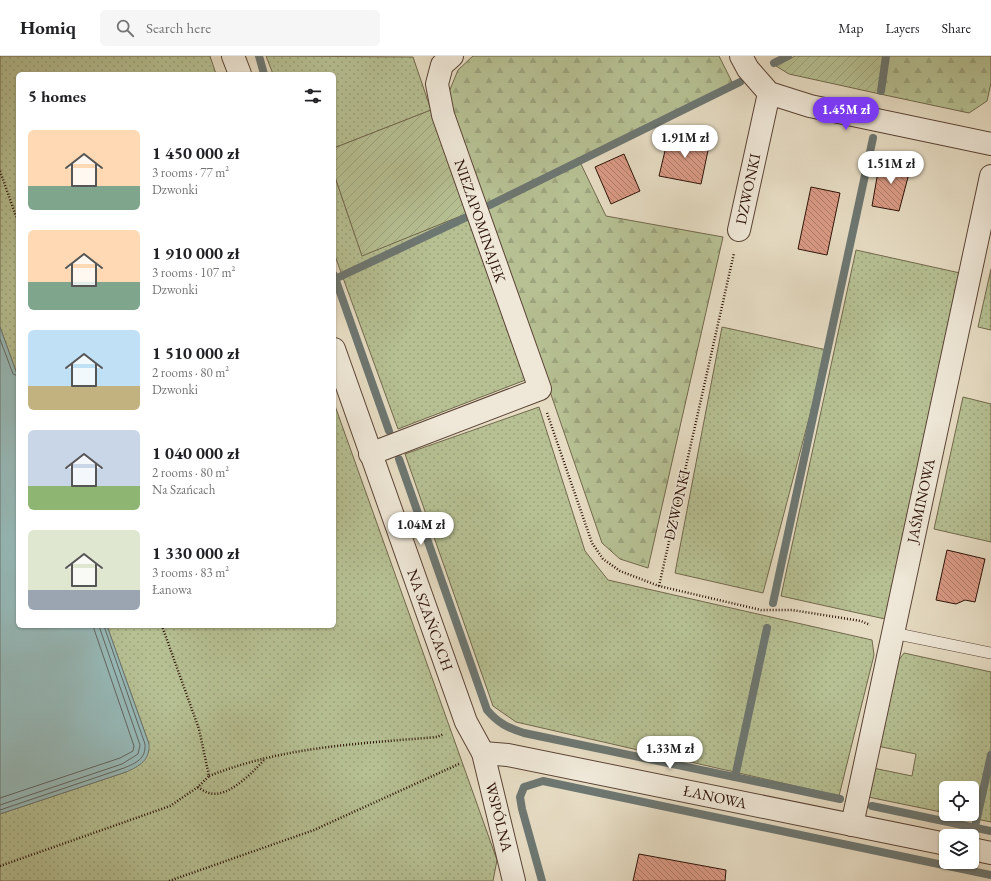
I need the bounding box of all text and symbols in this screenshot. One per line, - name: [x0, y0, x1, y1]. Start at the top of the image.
- search box: [100, 10, 380, 46]
- text: Homiq: [20, 15, 76, 40]
- icon: search: [114, 17, 136, 39]
- text: Search here: [146, 18, 211, 37]
- text: Map: [838, 19, 863, 37]
- text: Layers: [885, 19, 920, 37]
- text: Share: [942, 19, 971, 37]
- text: 5 homes: [28, 85, 86, 107]
- icon: filters: [302, 85, 324, 107]
- pin: 1.45M zł: [805, 97, 887, 131]
- text: 1.45M zł: [822, 101, 870, 118]
- pin: 1.91M zł: [644, 125, 726, 159]
- text: 1.91M zł: [661, 129, 709, 146]
- text: 1 450 000 zł: [152, 142, 239, 164]
- icon: home: [60, 146, 108, 194]
- pin: 1.51M zł: [850, 151, 932, 185]
- street label: DZWONKI: [731, 152, 764, 226]
- text: 1.51M zł: [867, 155, 915, 172]
- street label: NIEZAPOMINAJEK: [450, 157, 511, 286]
- text: 3 rooms · 77 m²: [152, 164, 229, 181]
- text: Dzwonki: [152, 181, 198, 198]
- text: 1 910 000 zł: [152, 242, 239, 264]
- icon: home: [60, 246, 108, 294]
- text: 3 rooms · 107 m²: [152, 264, 236, 281]
- text: Dzwonki: [152, 281, 198, 298]
- text: 1 510 000 zł: [152, 342, 239, 364]
- icon: home: [60, 346, 108, 394]
- text: 2 rooms · 80 m²: [152, 364, 229, 381]
- text: Dzwonki: [152, 381, 198, 398]
- text: 1 040 000 zł: [152, 442, 239, 464]
- icon: home: [60, 446, 108, 494]
- street label: JAŚMINOWA: [902, 456, 939, 547]
- text: 2 rooms · 80 m²: [152, 464, 229, 481]
- street label: DZWONKI: [659, 468, 694, 542]
- text: Na Szańcach: [152, 481, 215, 498]
- pin: 1.04M zł: [380, 512, 462, 546]
- text: 1.04M zł: [397, 516, 445, 533]
- text: 1 330 000 zł: [152, 542, 239, 564]
- icon: home: [60, 546, 108, 594]
- text: 3 rooms · 83 m²: [152, 564, 229, 581]
- street label: NA SZAŃCACH: [403, 566, 458, 673]
- text: Łanowa: [152, 581, 192, 598]
- pin: 1.33M zł: [629, 736, 711, 770]
- text: 1.33M zł: [646, 740, 694, 757]
- street label: WSPÓLNA: [482, 780, 517, 854]
- street label: ŁANOWA: [682, 781, 749, 813]
- map controls: [939, 781, 979, 869]
- button: locate: [939, 781, 979, 821]
- button: layers: [939, 829, 979, 869]

